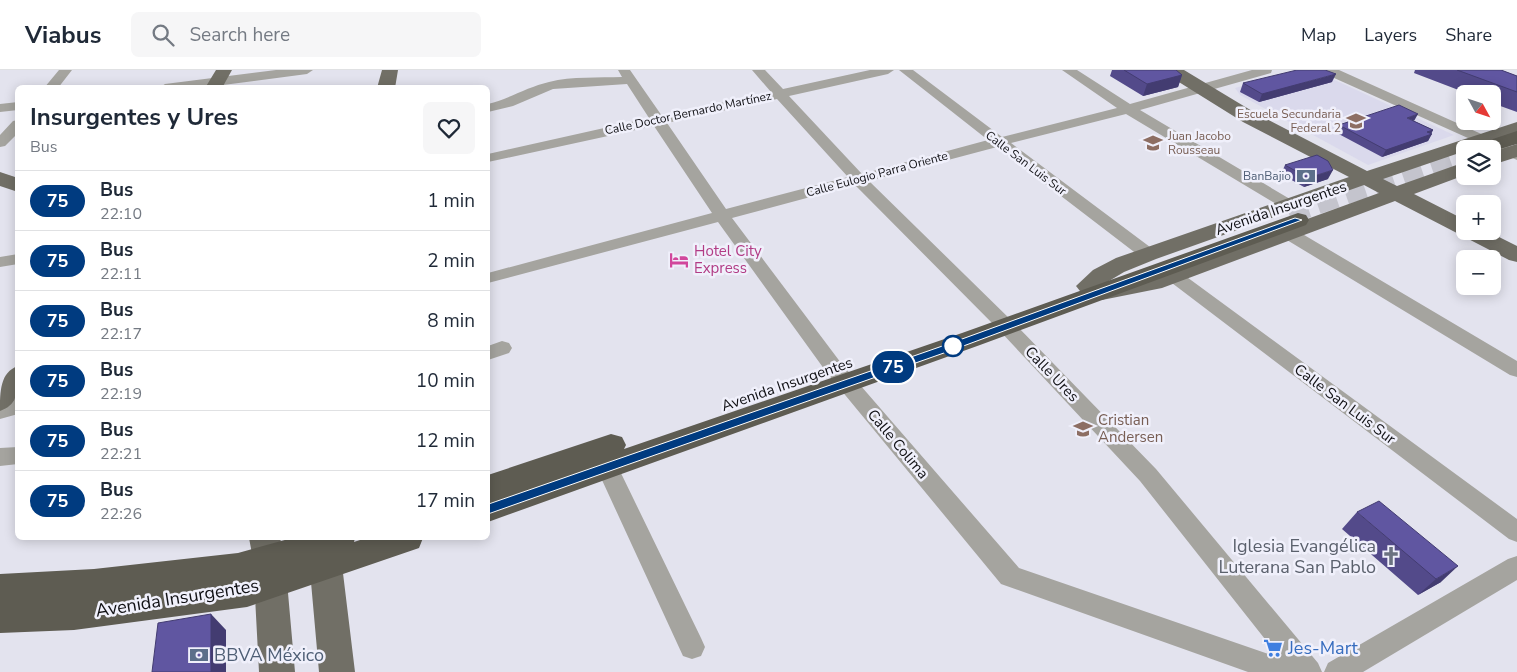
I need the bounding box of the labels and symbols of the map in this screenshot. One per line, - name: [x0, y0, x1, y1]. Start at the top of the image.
- north arrow: [1456, 85, 1501, 130]
- street label: Calle Doctor Bernardo Martínez: [603, 87, 773, 138]
- place label: Escuela Secundaria Federal 2: [1237, 106, 1341, 136]
- school or university icon: Escuela Secundaria Federal 2: [1345, 110, 1367, 132]
- street label: Calle San Luis Sur: [982, 127, 1070, 199]
- place label: Juan Jacobo Rousseau: [1167, 128, 1231, 158]
- school or university icon: Juan Jacobo Rousseau: [1142, 132, 1164, 154]
- street label: Calle Eulogio Parra Oriente: [804, 147, 950, 201]
- bank icon: BanBajio: [1295, 165, 1317, 187]
- place label: BanBajio: [1243, 168, 1291, 184]
- street label: Avenida Insurgentes: [1213, 176, 1349, 240]
- place label: Hotel City Express: [694, 241, 762, 278]
- hotel icon: Hotel City Express: [668, 249, 690, 271]
- unlabelled marker: [942, 335, 964, 357]
- street label: Calle Ures: [1021, 342, 1083, 406]
- line badge: 75: [870, 351, 916, 383]
- street label: Avenida Insurgentes: [719, 352, 855, 416]
- street label: Calle San Luis Sur: [1290, 359, 1400, 449]
- street label: Calle Colima: [863, 405, 933, 483]
- place label: Cristian Andersen: [1098, 410, 1163, 447]
- school or university icon: Cristian Andersen: [1072, 418, 1094, 440]
- place label: Iglesia Evangélica Luterana San Pablo: [1219, 534, 1376, 579]
- church icon: Iglesia Evangélica Luterana San Pablo: [1380, 545, 1402, 567]
- street label: Avenida Insurgentes: [94, 573, 260, 623]
- place label: Jes-Mart: [1287, 636, 1359, 660]
- supermarket icon: Jes-Mart: [1262, 637, 1284, 659]
- place label: BBVA México: [214, 643, 324, 667]
- bank icon: BBVA México: [188, 644, 210, 666]

